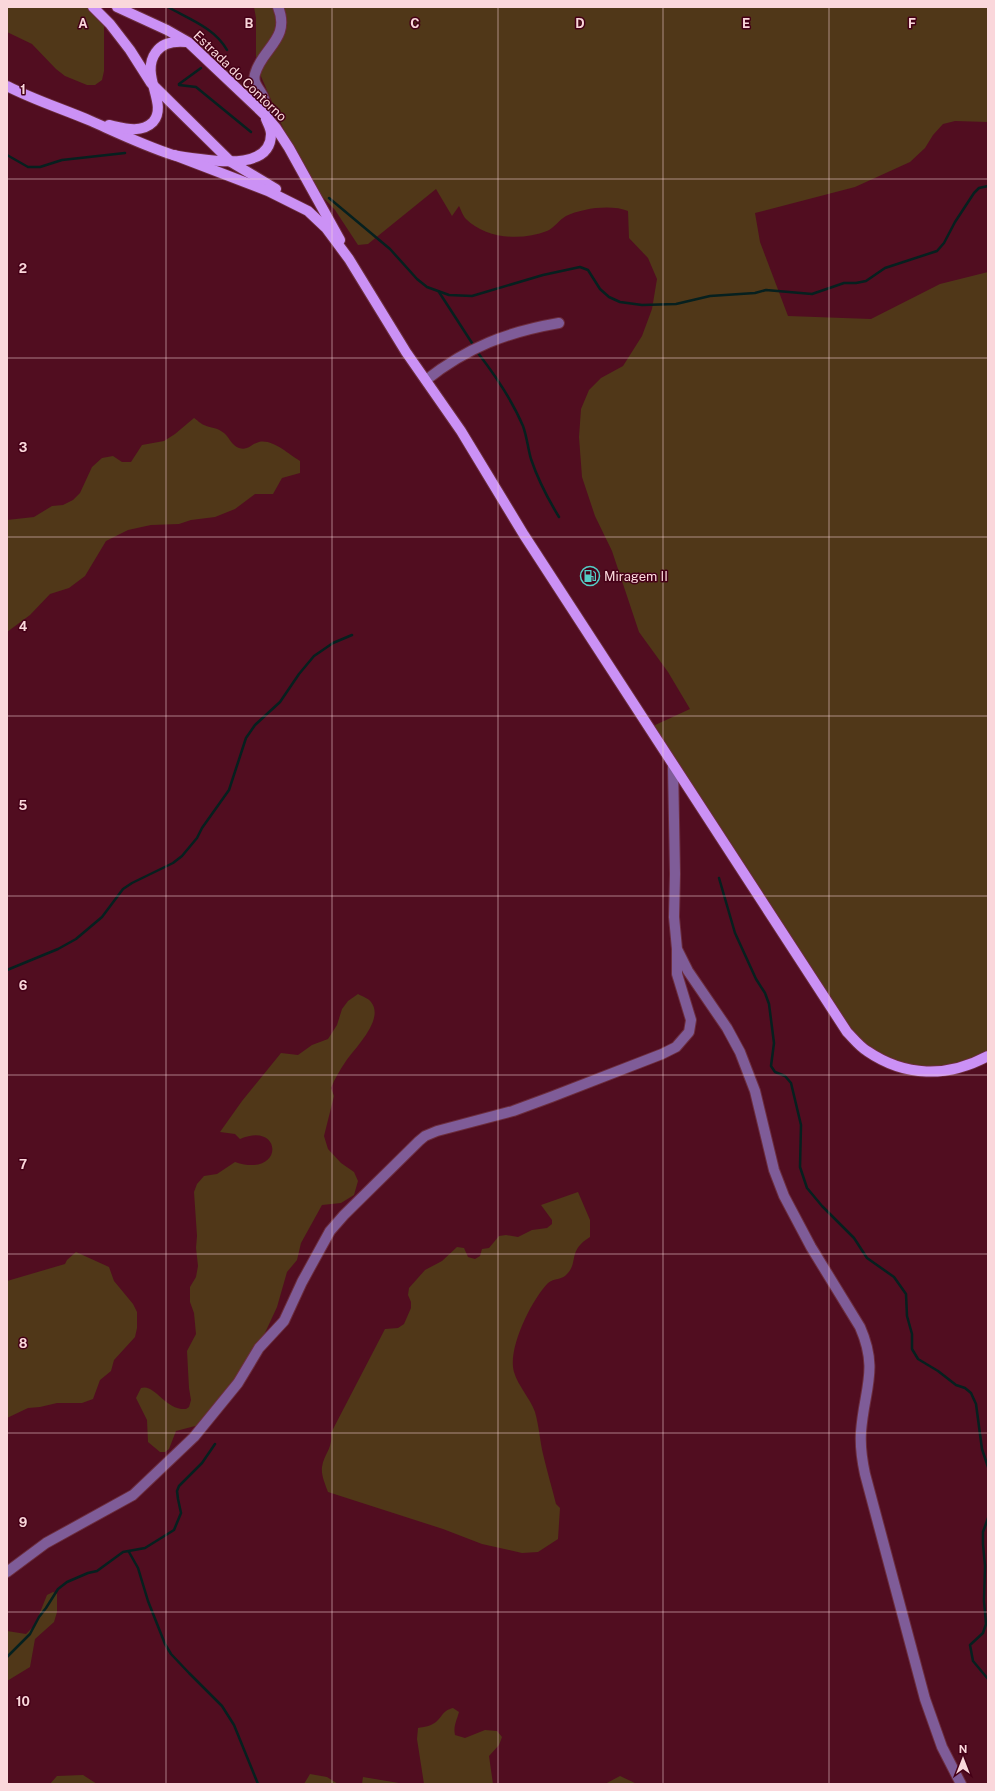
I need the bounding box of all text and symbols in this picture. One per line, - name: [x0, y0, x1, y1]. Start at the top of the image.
- text: A: [78, 16, 88, 31]
- text: B: [245, 16, 254, 31]
- text: C: [410, 16, 420, 31]
- text: D: [575, 16, 585, 31]
- text: E: [742, 16, 750, 31]
- text: F: [908, 16, 916, 31]
- street label: Estrada do Contorno: [190, 28, 290, 124]
- text: 1: [20, 82, 26, 97]
- text: 2: [19, 261, 27, 276]
- text: 3: [19, 440, 28, 455]
- fuel station icon: Miragem II: [579, 565, 601, 587]
- place label: Miragem II: [604, 569, 668, 584]
- text: 4: [19, 619, 28, 634]
- text: 5: [19, 798, 28, 813]
- text: 6: [19, 978, 28, 993]
- text: 7: [19, 1157, 27, 1172]
- text: 8: [19, 1336, 28, 1351]
- text: 9: [19, 1515, 27, 1530]
- text: 10: [16, 1694, 30, 1709]
- north arrow: [943, 1739, 983, 1779]
- text: N: [959, 1743, 967, 1755]

